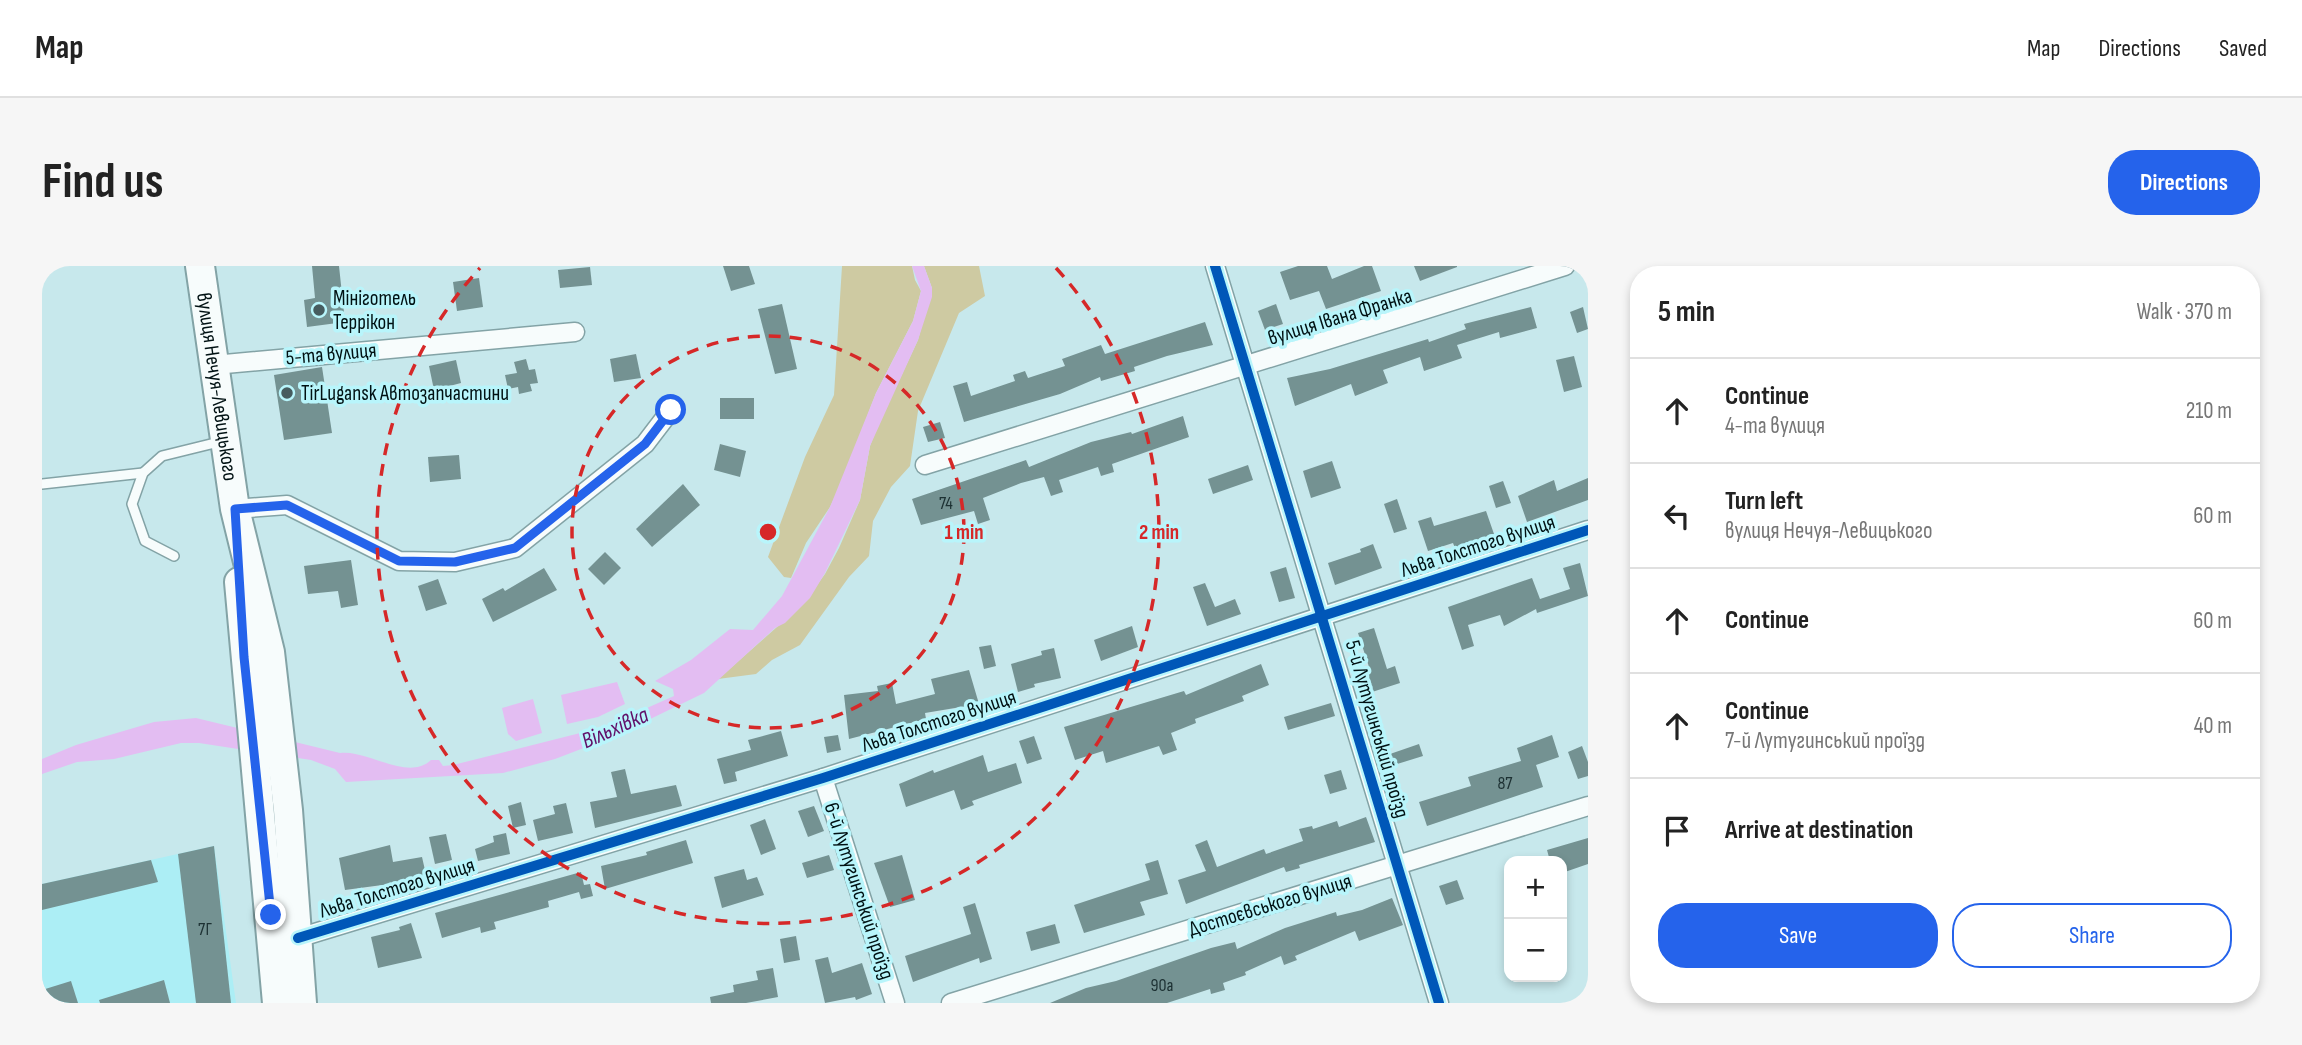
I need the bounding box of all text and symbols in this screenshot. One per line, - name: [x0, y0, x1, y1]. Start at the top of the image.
- text: Map: [35, 28, 84, 68]
- text: Map: [2027, 34, 2060, 63]
- text: Directions: [2098, 34, 2181, 63]
- text: Saved: [2219, 34, 2267, 63]
- button: Directions: [2108, 150, 2260, 215]
- text: Find us: [42, 153, 164, 212]
- street label: вулиця Івана Франка: [1265, 283, 1415, 351]
- place label: Мініготель Террікон: [333, 286, 416, 335]
- street label: вулиця Нечуя-Левицького: [191, 291, 243, 482]
- text: 5 min: [1658, 294, 1715, 330]
- text: Walk · 370 m: [2136, 298, 2232, 326]
- marker: Мініготель Террікон: [311, 302, 327, 318]
- street label: 5-та вулиця: [285, 338, 377, 370]
- place label: TirLugansk Автозапчастини: [301, 381, 509, 406]
- text: Continue: [1725, 381, 1809, 412]
- marker: TirLugansk Автозапчастини: [279, 385, 295, 401]
- icon: ahead: [1658, 392, 1696, 430]
- route start: [655, 394, 686, 425]
- text: 210 m: [2186, 397, 2232, 425]
- text: 4-та вулиця: [1725, 412, 1825, 440]
- text: Turn left: [1725, 486, 1803, 517]
- house number: 74: [939, 493, 953, 514]
- icon: left: [1658, 497, 1696, 535]
- text: 60 m: [2193, 502, 2232, 530]
- street label: Льва Толстого вулиця: [1397, 509, 1558, 583]
- text: вулиця Нечуя-Левицького: [1725, 517, 1933, 545]
- centre of rings: [756, 520, 780, 544]
- text: 1 min: [944, 520, 984, 545]
- text: 2 min: [1139, 520, 1179, 545]
- icon: ahead: [1658, 602, 1696, 640]
- text: Continue: [1725, 605, 1809, 636]
- text: 60 m: [2193, 607, 2232, 635]
- street label: 5-й Лутугинський проїзд: [1340, 637, 1414, 821]
- street label: Льва Толстого вулиця: [858, 684, 1019, 758]
- text: Continue: [1725, 696, 1809, 727]
- water label: Вільхівка: [577, 701, 653, 755]
- icon: ahead: [1658, 707, 1696, 745]
- text: 40 m: [2194, 712, 2232, 740]
- text: 7-й Лутугинський проїзд: [1725, 727, 1925, 755]
- house number: 87: [1497, 773, 1513, 794]
- street label: 6-й Лутугинський проїзд: [819, 799, 899, 983]
- icon: arrive: [1658, 812, 1696, 850]
- text: Arrive at destination: [1725, 815, 1913, 846]
- street label: Льва Толстого вулиця: [316, 853, 478, 924]
- map controls: [1504, 856, 1567, 982]
- button: +: [1504, 856, 1567, 919]
- street label: Достоєвського вулиця: [1185, 868, 1355, 942]
- route end: [255, 899, 286, 930]
- button: Save: [1658, 903, 1938, 968]
- button: Share: [1952, 903, 2232, 968]
- house number: 7Г: [198, 919, 212, 940]
- button: −: [1504, 919, 1567, 982]
- house number: 90а: [1151, 975, 1174, 996]

